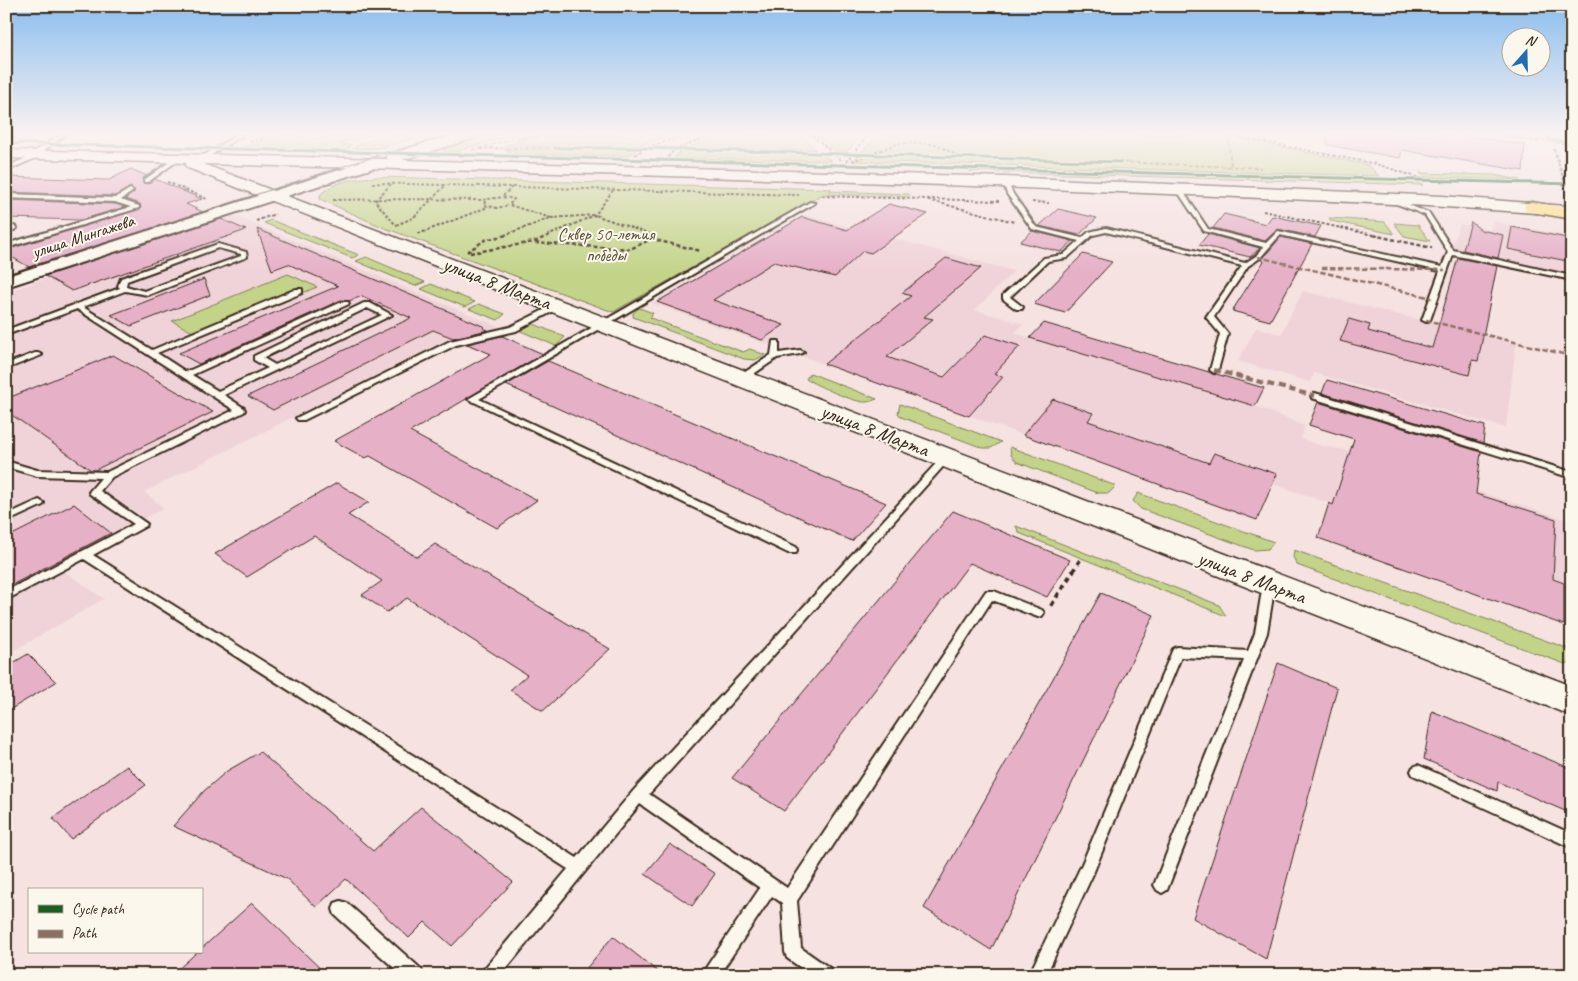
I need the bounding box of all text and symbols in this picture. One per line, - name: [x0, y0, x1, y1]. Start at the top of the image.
- north arrow: [1500, 28, 1550, 78]
- text: N: [1523, 31, 1539, 51]
- street label: улица Мингажева: [28, 209, 138, 263]
- park label: Сквер 50-летия победы: [558, 223, 656, 266]
- street label: улица 8 Марта: [438, 250, 556, 316]
- street label: улица 8 Марта: [816, 397, 934, 463]
- street label: улица 8 Марта: [1193, 544, 1311, 610]
- legend: [28, 888, 202, 954]
- text: Cycle path: [72, 900, 124, 919]
- text: Path: [72, 924, 98, 943]

